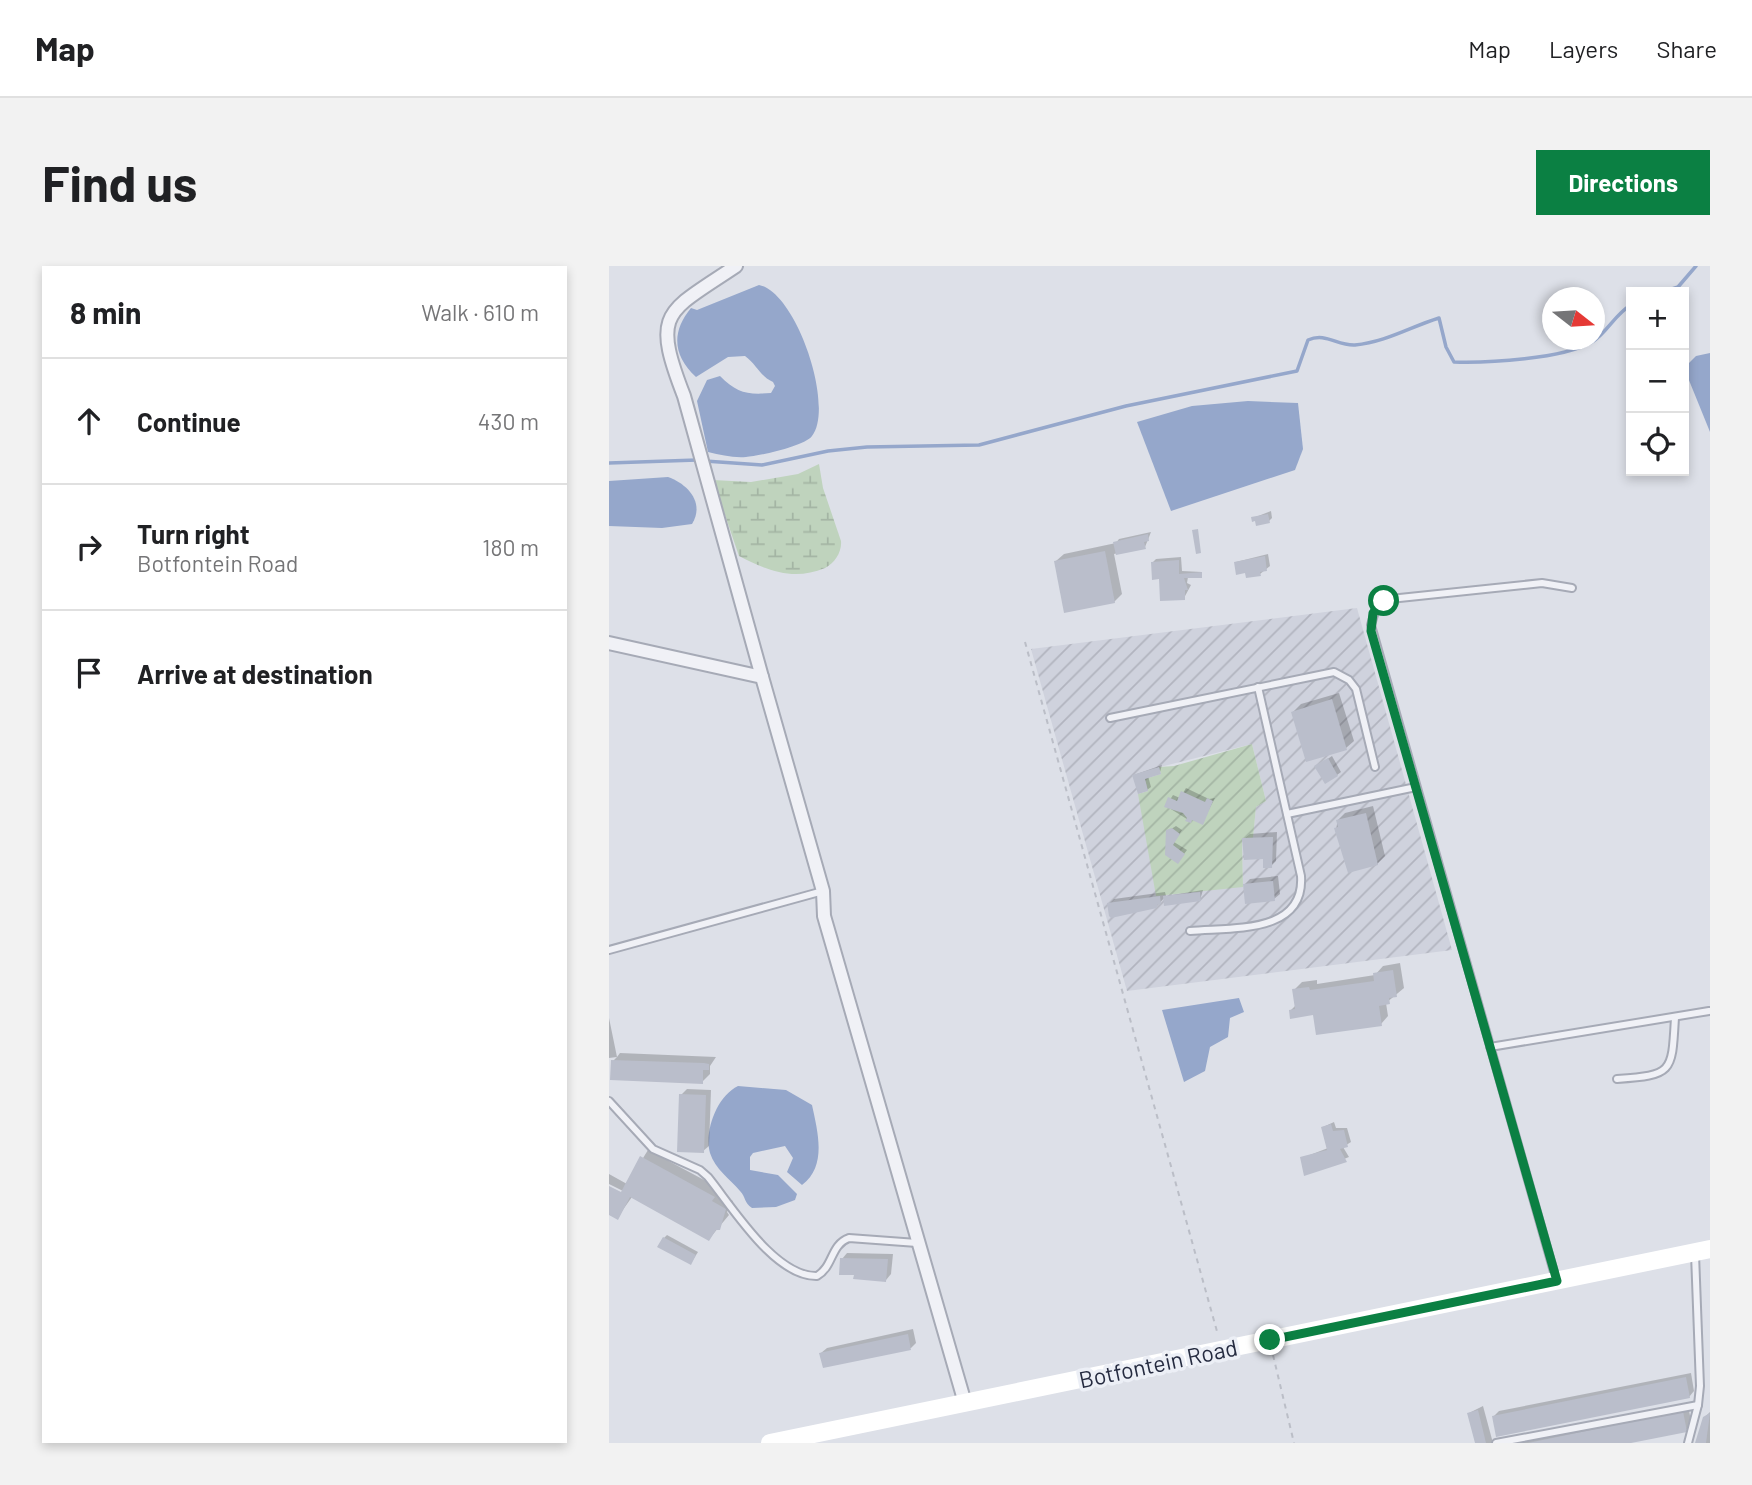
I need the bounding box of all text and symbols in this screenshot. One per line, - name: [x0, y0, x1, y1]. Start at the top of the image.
- text: Map: [35, 28, 95, 68]
- text: Map: [1468, 34, 1511, 63]
- text: Layers: [1549, 34, 1618, 63]
- text: Share: [1656, 34, 1717, 63]
- button: Directions: [1536, 150, 1710, 215]
- text: Find us: [42, 153, 197, 212]
- north arrow: [1542, 287, 1605, 350]
- map controls: [1626, 287, 1689, 476]
- button: +: [1626, 287, 1689, 350]
- text: 8 min: [70, 294, 141, 330]
- text: Walk · 610 m: [421, 298, 539, 326]
- button: −: [1626, 350, 1689, 413]
- icon: ahead: [70, 402, 108, 440]
- text: Continue: [137, 406, 241, 437]
- text: 430 m: [478, 407, 539, 435]
- button: locate: [1626, 413, 1689, 476]
- text: Turn right: [137, 518, 250, 549]
- icon: right: [70, 528, 108, 566]
- text: 180 m: [482, 533, 539, 561]
- text: Botfontein Road: [137, 549, 298, 577]
- route start: [1368, 585, 1399, 616]
- icon: arrive: [70, 654, 108, 692]
- text: Arrive at destination: [137, 658, 373, 689]
- route end: [1254, 1324, 1285, 1355]
- street label: Botfontein Road: [1076, 1333, 1240, 1393]

